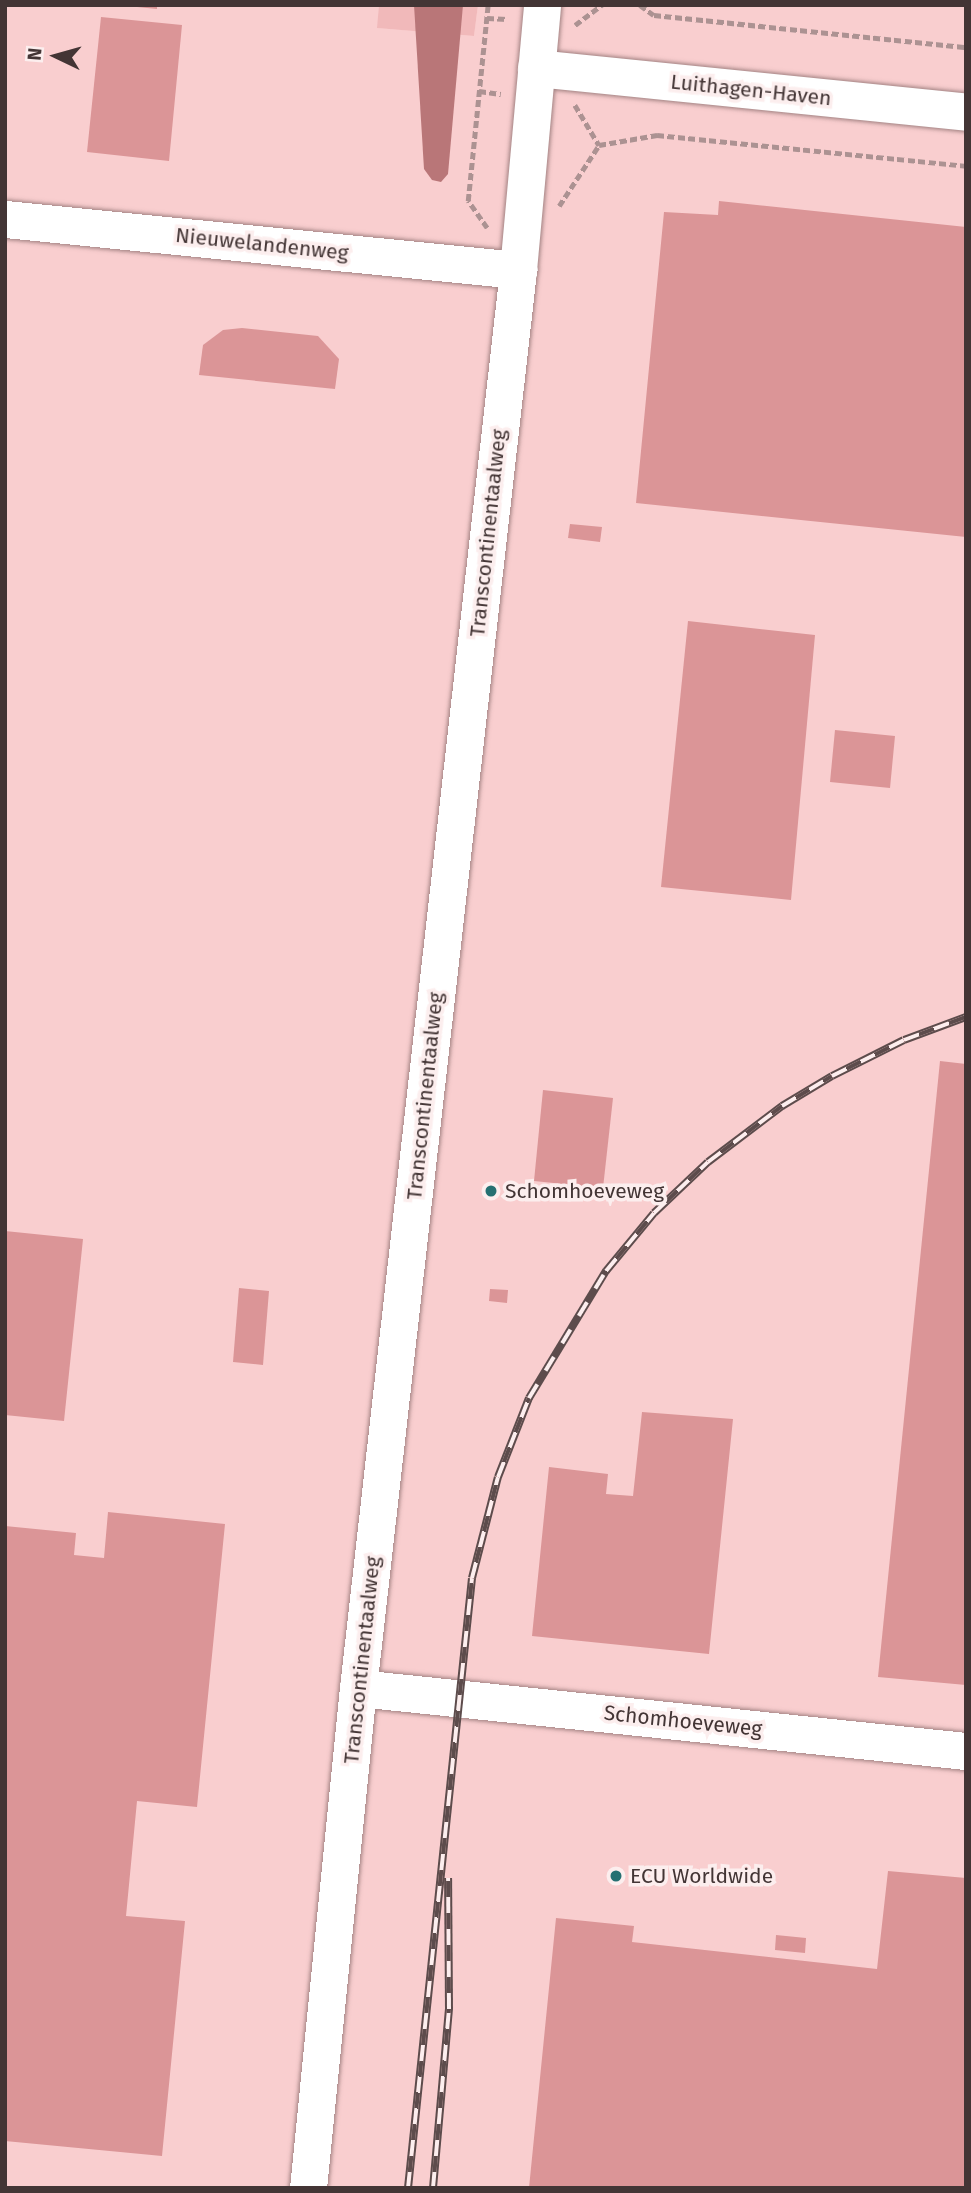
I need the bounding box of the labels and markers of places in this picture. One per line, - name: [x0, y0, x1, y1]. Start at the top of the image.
- place label: Schomhoeveweg: [505, 1178, 664, 1204]
- marker: Schomhoeveweg: [483, 1183, 499, 1199]
- place label: ECU Worldwide: [630, 1863, 773, 1889]
- marker: ECU Worldwide: [608, 1868, 624, 1884]

